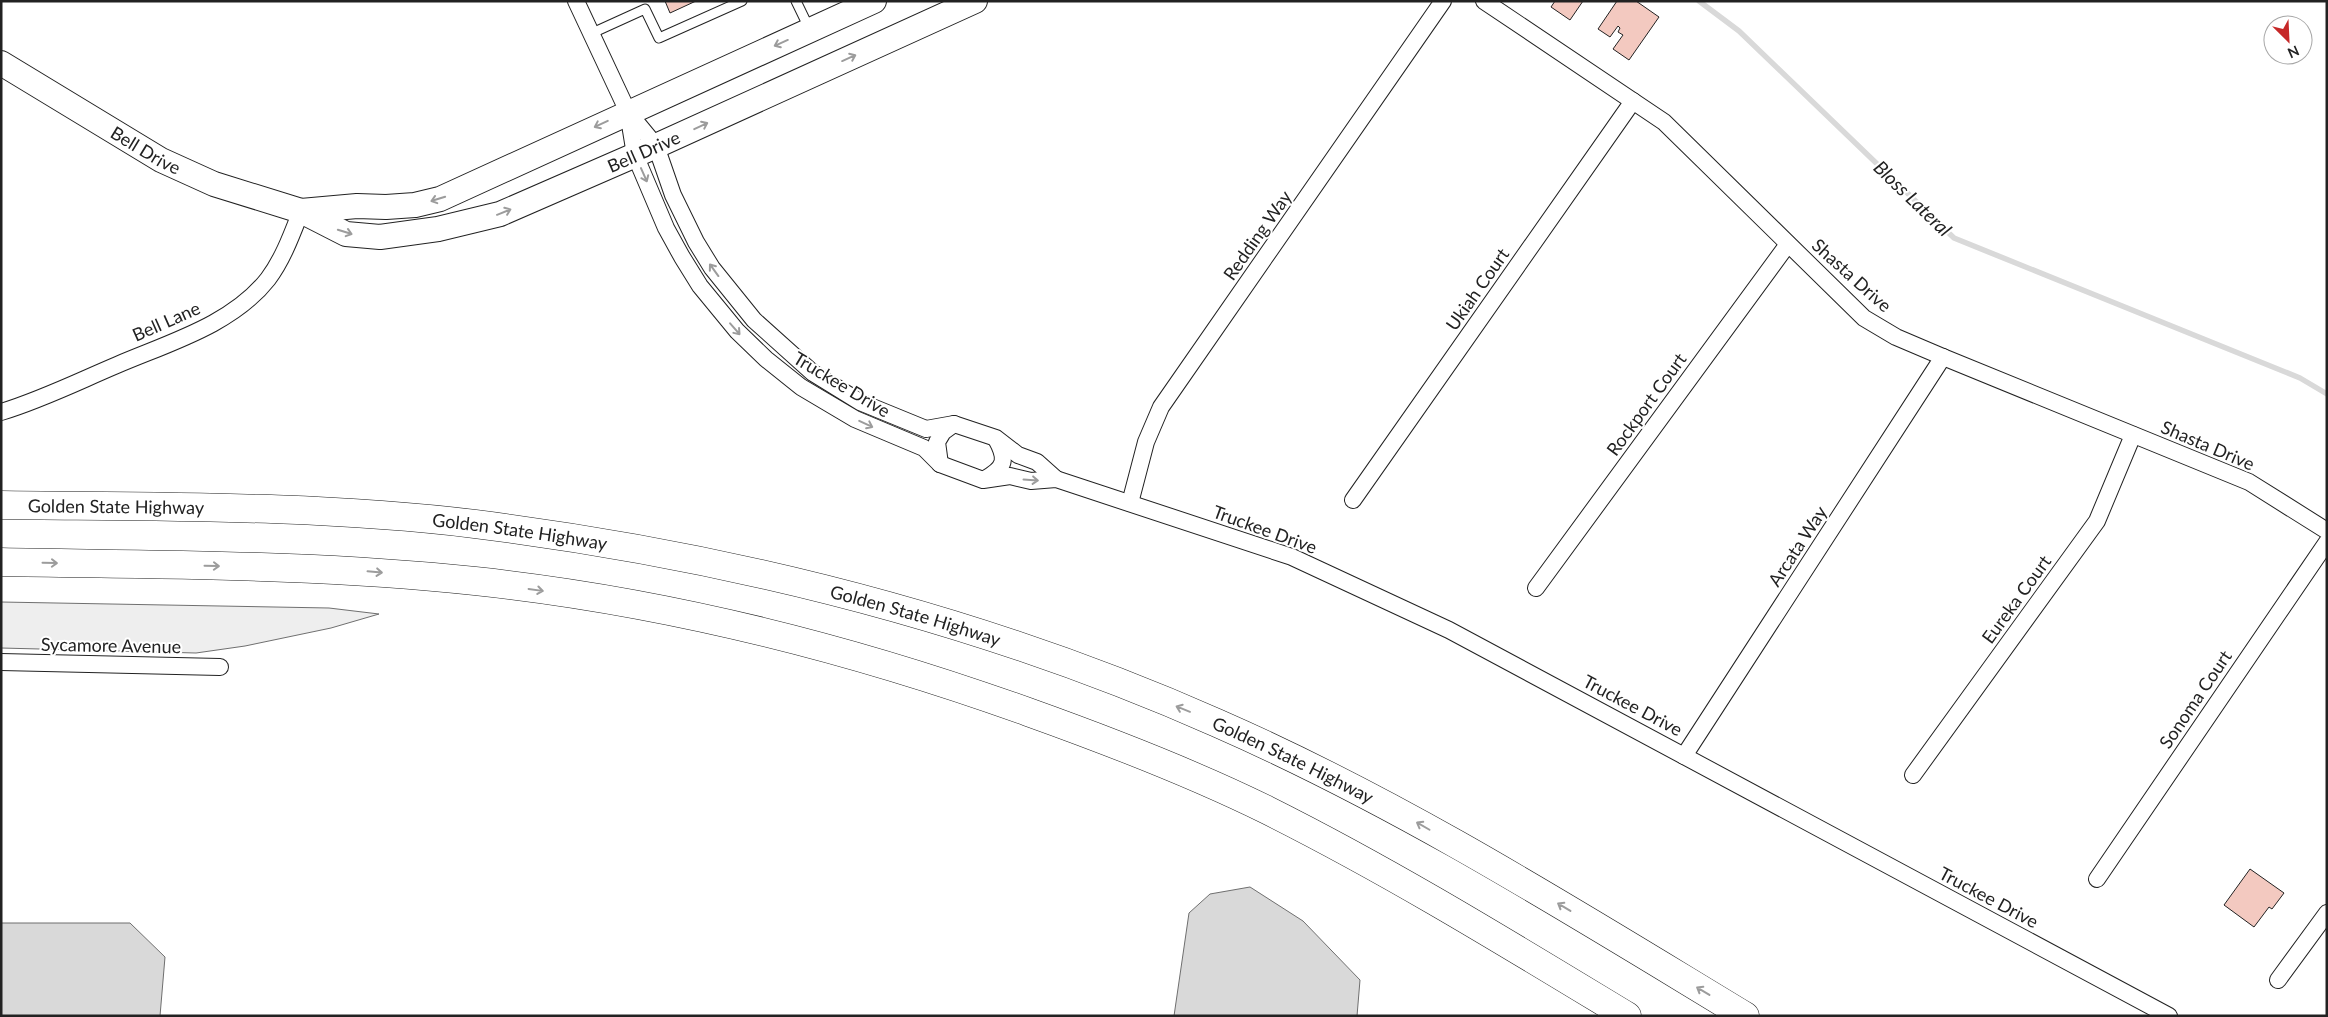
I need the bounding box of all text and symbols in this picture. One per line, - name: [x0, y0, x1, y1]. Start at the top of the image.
- north arrow: [2263, 15, 2313, 65]
- one-way arrow: [774, 38, 789, 48]
- text: N: [2285, 42, 2302, 62]
- one-way arrow: [841, 53, 856, 63]
- one-way arrow: [594, 120, 609, 129]
- one-way arrow: [693, 120, 708, 130]
- street label: Bell Drive: [107, 121, 184, 178]
- street label: Bell Drive: [604, 126, 683, 177]
- water label: Bloss Lateral: [1869, 155, 1957, 241]
- one-way arrow: [639, 167, 649, 182]
- street label: Redding Way: [1218, 185, 1296, 284]
- one-way arrow: [430, 194, 446, 204]
- one-way arrow: [496, 207, 511, 216]
- one-way arrow: [337, 228, 353, 238]
- street label: Shasta Drive: [1808, 234, 1896, 316]
- street label: Ukiah Court: [1441, 243, 1514, 334]
- one-way arrow: [709, 263, 719, 277]
- street label: Bell Lane: [129, 296, 203, 346]
- one-way arrow: [730, 323, 741, 336]
- street label: Truckee Drive: [790, 347, 894, 421]
- street label: Rockport Court: [1601, 348, 1691, 460]
- street label: Shasta Drive: [2158, 415, 2258, 475]
- one-way arrow: [858, 420, 873, 429]
- one-way arrow: [1023, 475, 1039, 484]
- street label: Golden State Highway: [28, 494, 205, 518]
- street label: Truckee Drive: [1210, 500, 1320, 558]
- street label: Arcata Way: [1763, 501, 1831, 590]
- street label: Golden State Highway: [431, 508, 610, 554]
- street label: Eureka Court: [1977, 550, 2056, 647]
- one-way arrow: [42, 558, 58, 568]
- one-way arrow: [204, 561, 220, 571]
- one-way arrow: [367, 567, 383, 577]
- street label: Golden State Highway: [828, 580, 1004, 651]
- one-way arrow: [528, 585, 544, 595]
- street label: Sycamore Avenue: [41, 633, 181, 657]
- street label: Sonoma Court: [2154, 645, 2236, 752]
- street label: Truckee Drive: [1580, 670, 1686, 740]
- one-way arrow: [1176, 704, 1191, 713]
- street label: Golden State Highway: [1209, 711, 1378, 808]
- one-way arrow: [1416, 821, 1431, 831]
- street label: Truckee Drive: [1936, 862, 2042, 932]
- one-way arrow: [1558, 901, 1572, 911]
- one-way arrow: [1697, 985, 1711, 995]

